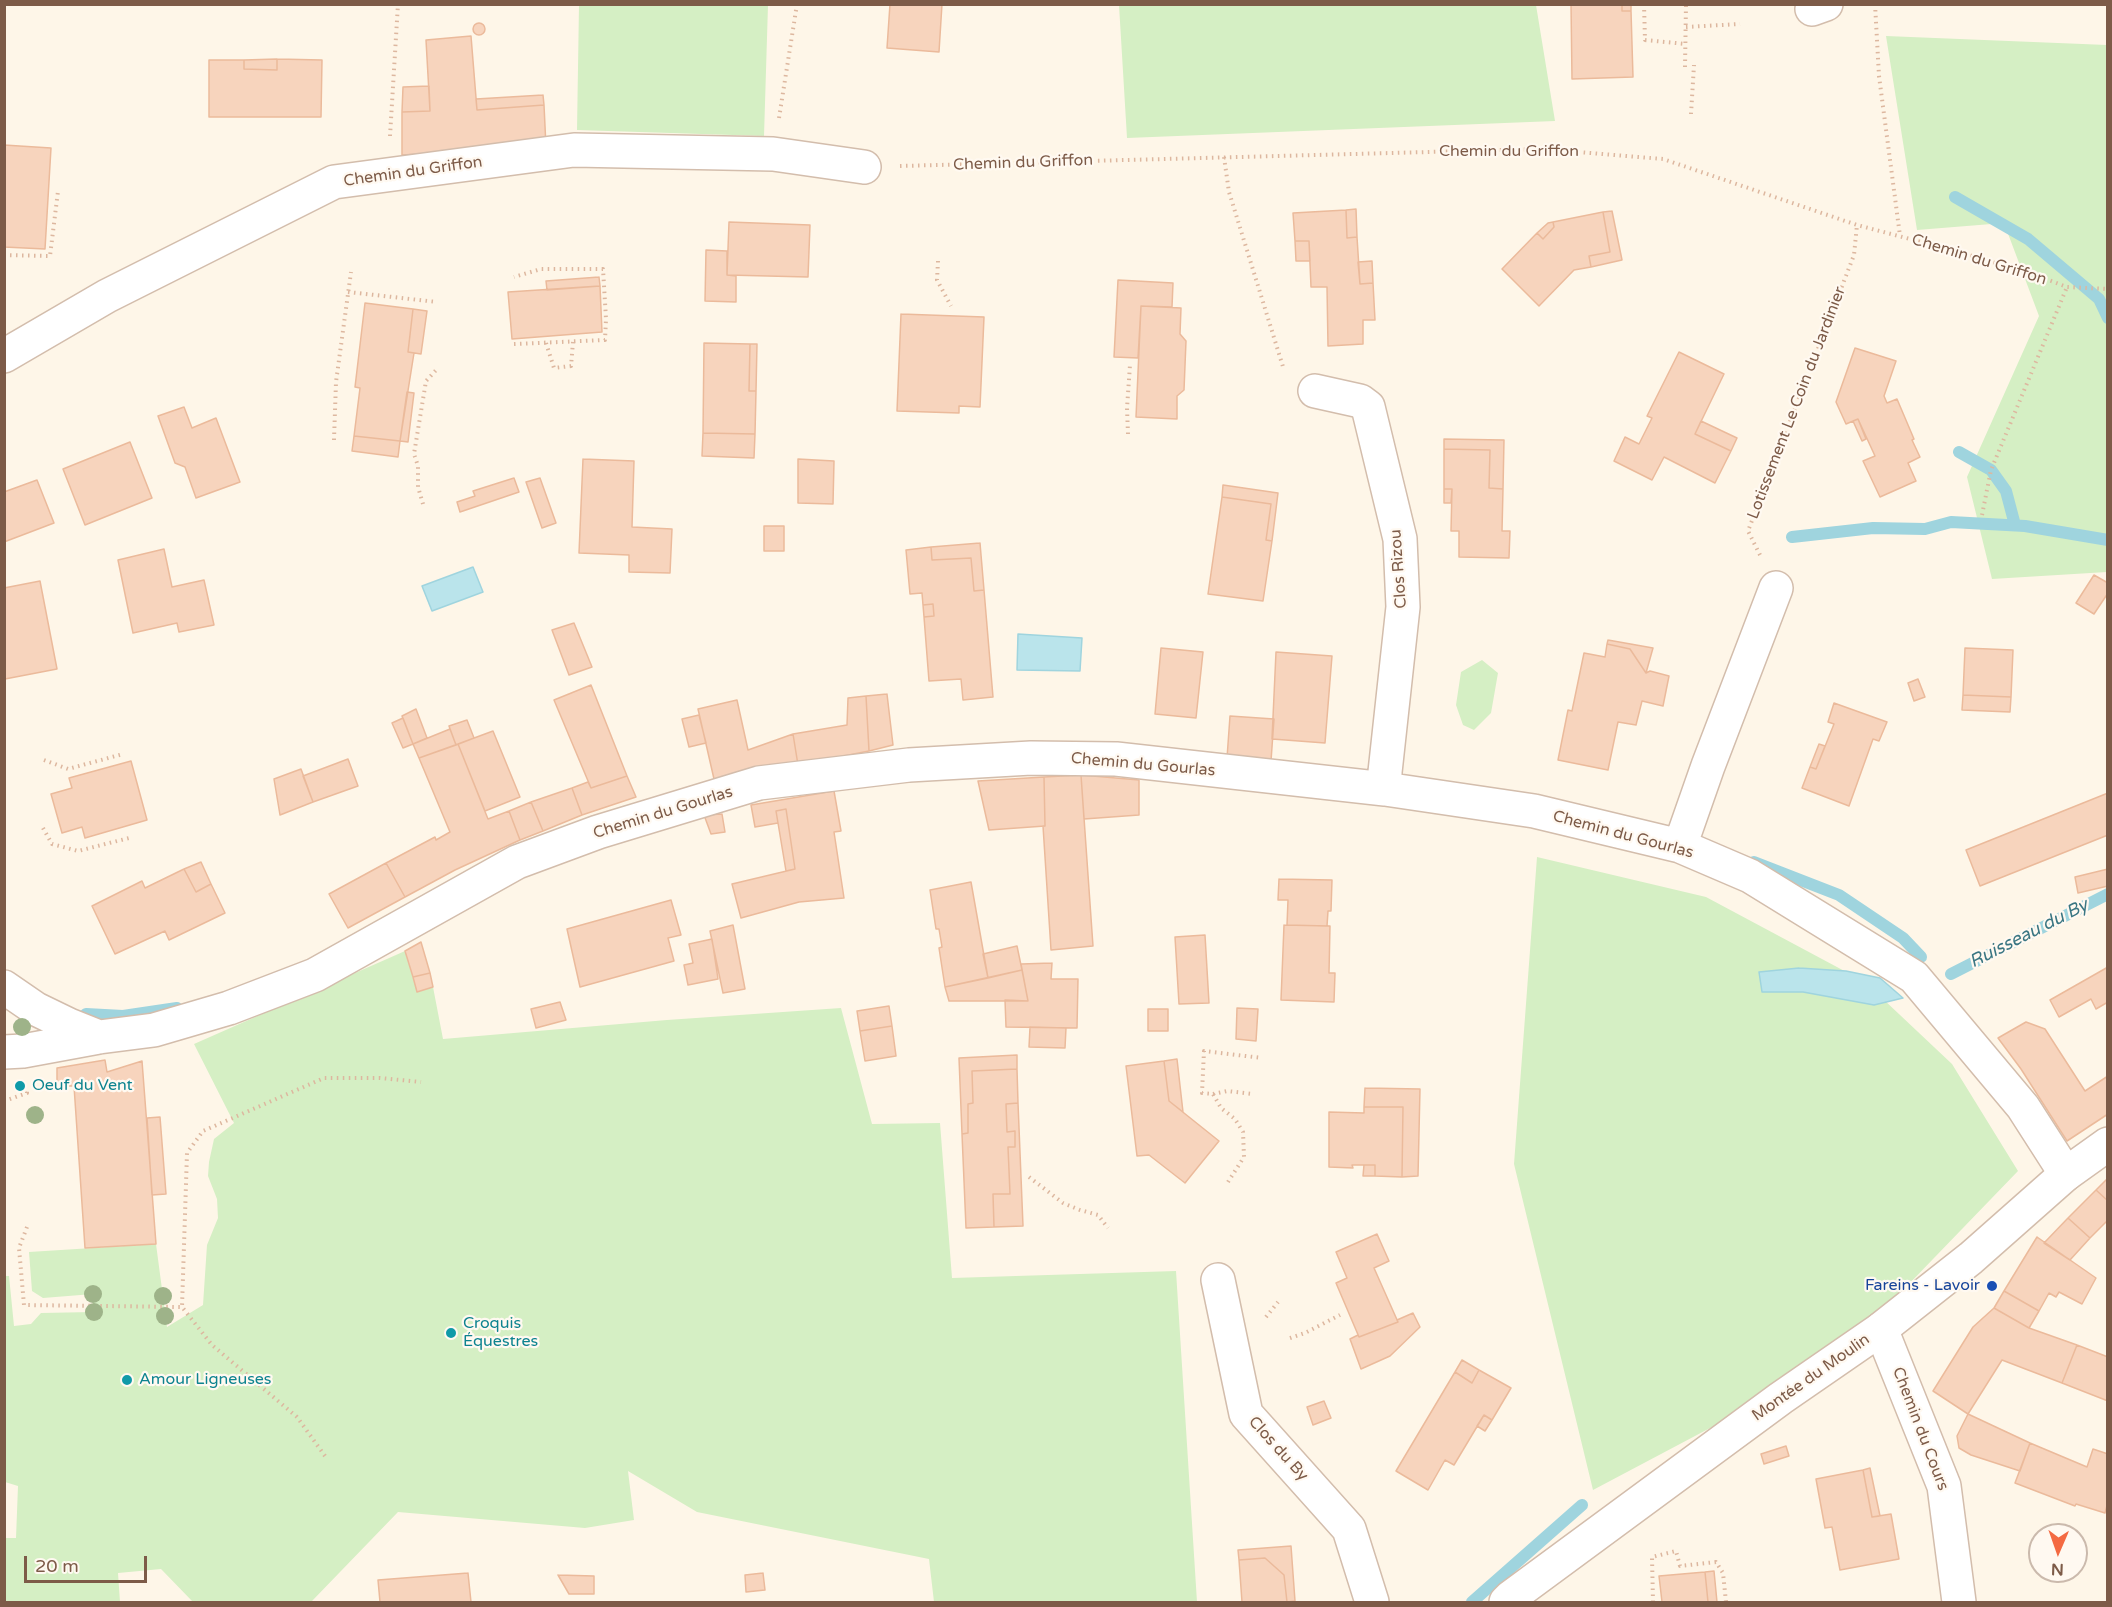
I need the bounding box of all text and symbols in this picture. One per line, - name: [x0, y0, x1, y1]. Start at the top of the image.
- street label: Chemin du Griffon: [1439, 142, 1579, 162]
- street label: Chemin du Griffon: [953, 151, 1093, 175]
- street label: Chemin du Griffon: [342, 153, 484, 191]
- street label: Chemin du Griffon: [1909, 230, 2049, 290]
- street label: Lotissement Le Coin du Jardinier: [1744, 284, 1850, 522]
- street label: Clos Rizou: [1387, 529, 1411, 609]
- street label: Chemin du Gourlas: [1070, 749, 1216, 781]
- street label: Chemin du Gourlas: [591, 783, 735, 843]
- street label: Chemin du Gourlas: [1551, 807, 1695, 863]
- water label: Ruisseau du By: [1966, 895, 2092, 973]
- place label: Oeuf du Vent: [32, 1076, 133, 1096]
- marker: Oeuf du Vent: [13, 1079, 27, 1093]
- place label: Fareins - Lavoir: [1865, 1276, 1980, 1296]
- marker: Fareins - Lavoir: [1985, 1279, 1999, 1293]
- place label: Croquis Équestres: [463, 1314, 538, 1352]
- marker: Croquis Équestres: [444, 1326, 458, 1340]
- street label: Montée du Moulin: [1748, 1330, 1874, 1426]
- street label: Chemin du Cours: [1888, 1365, 1952, 1493]
- place label: Amour Ligneuses: [139, 1370, 272, 1390]
- marker: Amour Ligneuses: [120, 1373, 134, 1387]
- street label: Clos du By: [1244, 1413, 1312, 1485]
- north arrow: [2028, 1523, 2088, 1583]
- scale bar: [27, 1544, 150, 1582]
- text: 20 m: [35, 1555, 79, 1577]
- text: N: [2051, 1559, 2064, 1579]

